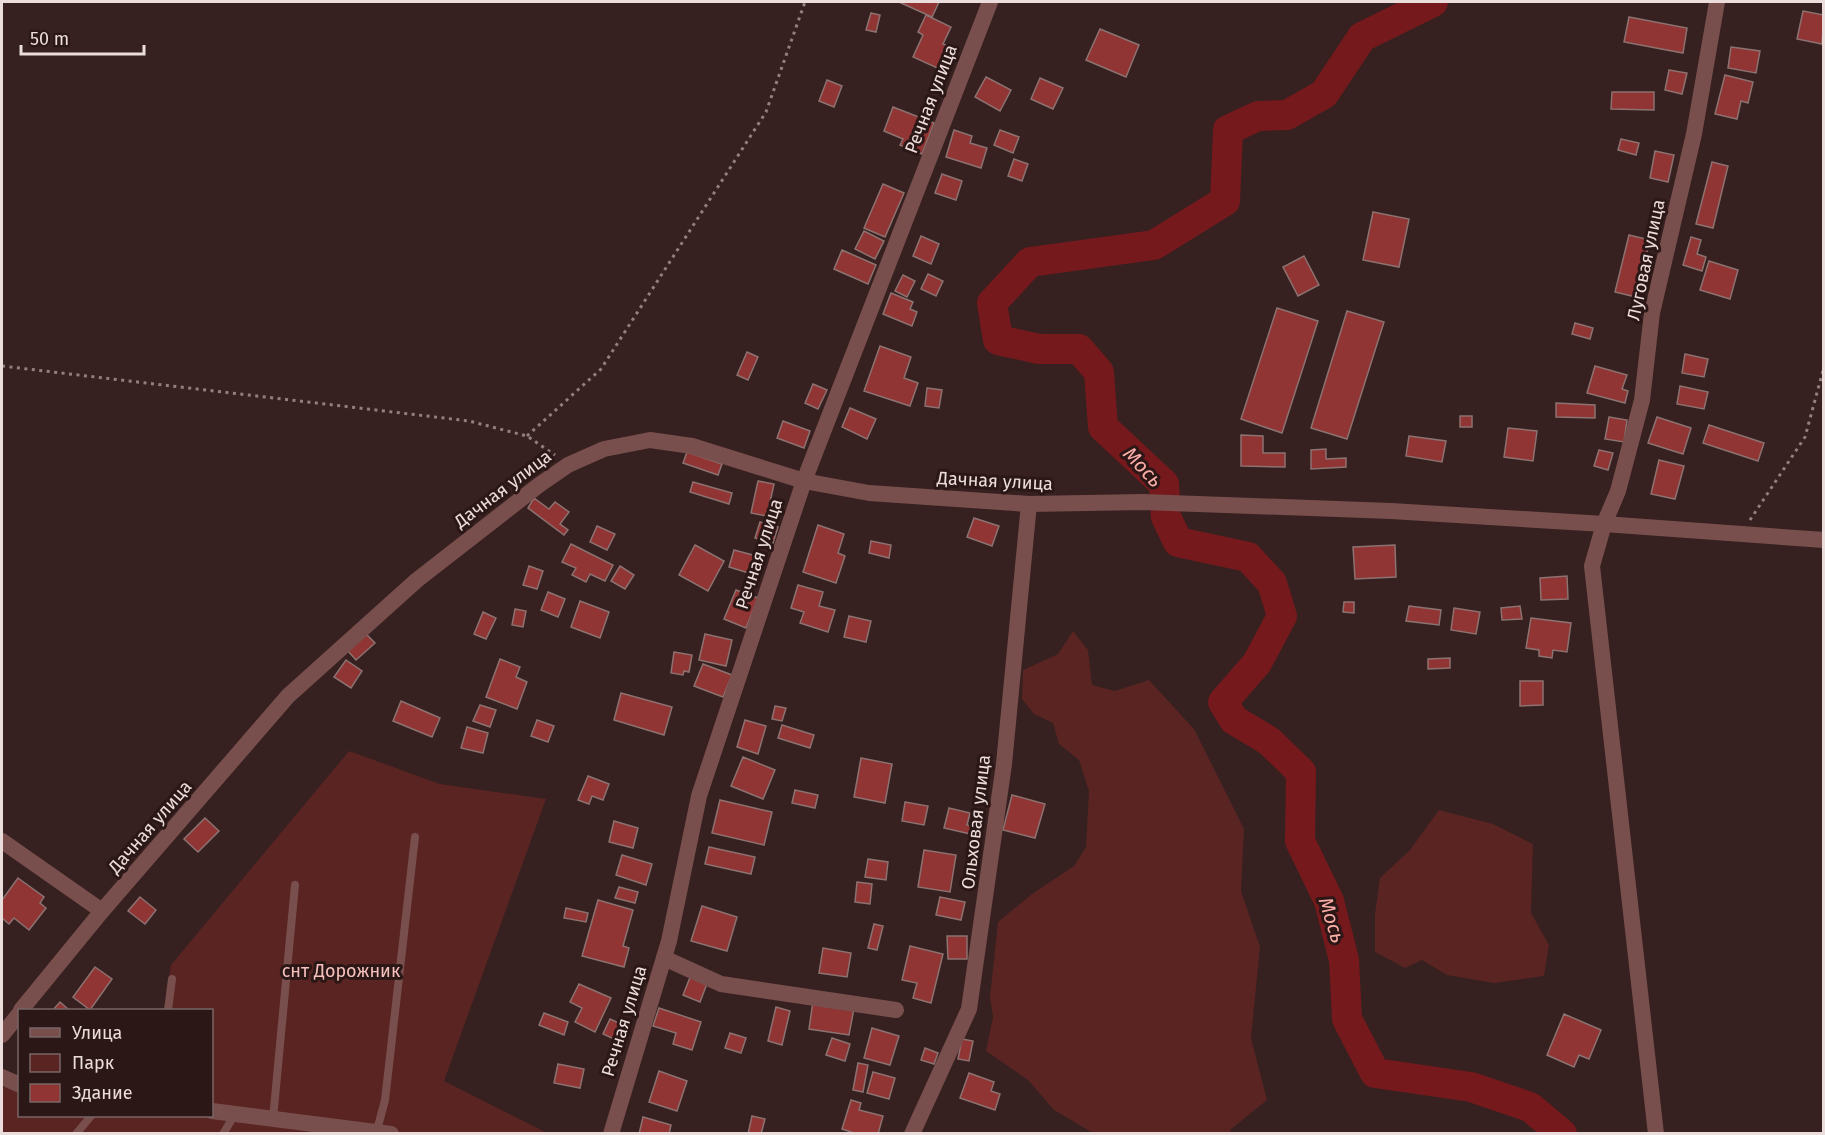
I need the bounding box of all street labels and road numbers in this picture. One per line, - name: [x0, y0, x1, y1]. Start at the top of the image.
- street label: Речная улица: [900, 41, 962, 157]
- street label: Луговая улица: [1622, 198, 1670, 322]
- street label: Дачная улица: [449, 445, 556, 533]
- street label: Дачная улица: [935, 467, 1054, 495]
- street label: Речная улица: [731, 496, 787, 612]
- street label: Ольховая улица: [957, 753, 995, 891]
- street label: Дачная улица: [103, 776, 196, 879]
- street label: Речная улица: [597, 963, 651, 1079]

